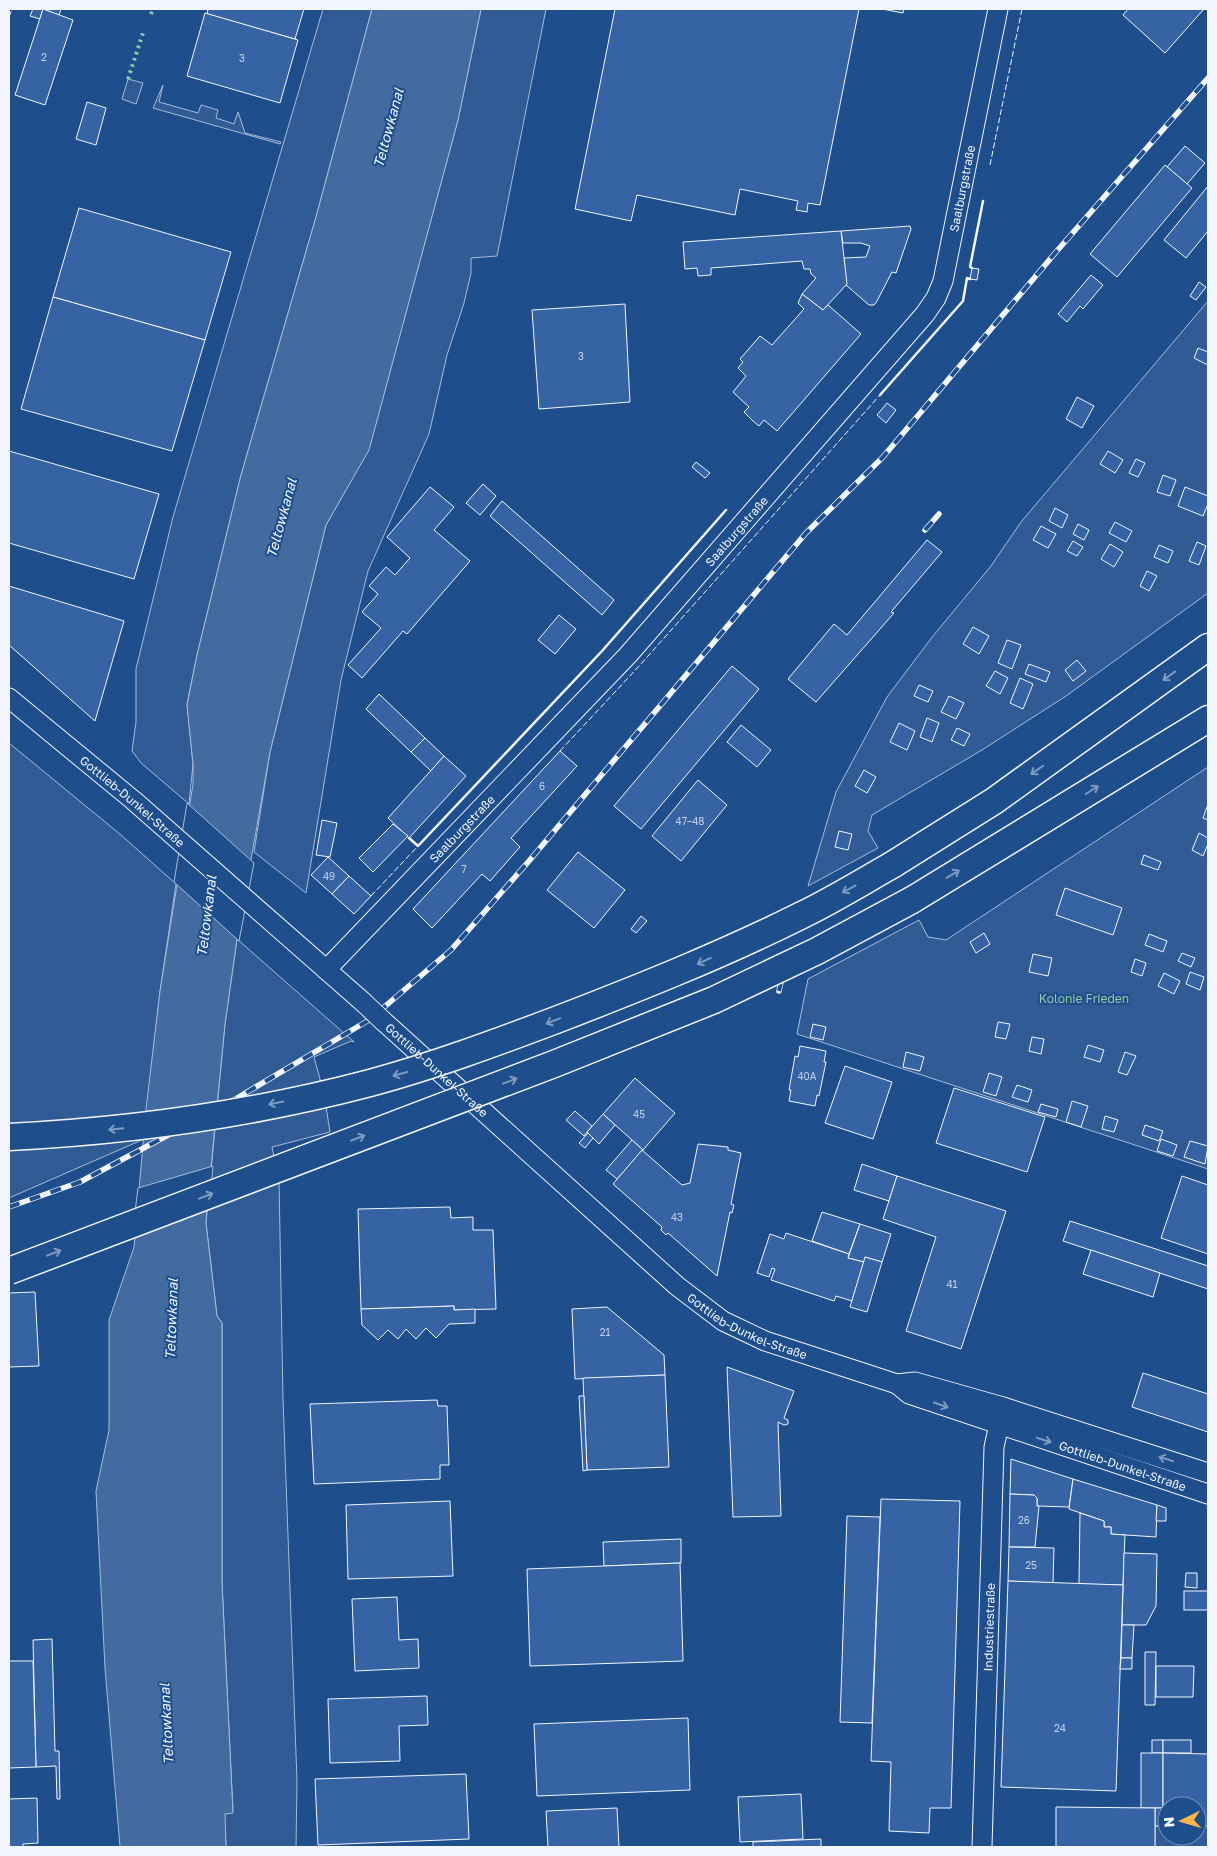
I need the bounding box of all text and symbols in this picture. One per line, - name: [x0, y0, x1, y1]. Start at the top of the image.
- house number: 2: [41, 51, 47, 63]
- house number: 3: [239, 52, 245, 64]
- water label: Teltowkanal: [369, 86, 407, 170]
- street label: Saalburgstraße: [946, 144, 978, 233]
- house number: 3: [578, 350, 584, 362]
- water label: Teltowkanal: [262, 476, 300, 560]
- street label: Saalburgstraße: [702, 493, 771, 569]
- one-way arrow: [1163, 670, 1176, 681]
- street label: Gottlieb-Dunkel-Straße: [77, 752, 188, 850]
- one-way arrow: [1031, 765, 1044, 776]
- house number: 6: [539, 780, 545, 792]
- one-way arrow: [1085, 785, 1099, 795]
- street label: Saalburgstraße: [426, 791, 498, 866]
- house number: 47–48: [676, 815, 704, 827]
- house number: 7: [461, 863, 467, 875]
- one-way arrow: [946, 869, 960, 879]
- house number: 49: [323, 870, 335, 882]
- water label: Teltowkanal: [193, 874, 219, 958]
- one-way arrow: [843, 884, 857, 894]
- one-way arrow: [697, 956, 712, 966]
- park label: Kolonie Frieden: [1039, 991, 1129, 1006]
- one-way arrow: [546, 1017, 561, 1026]
- street label: Gottlieb-Dunkel-Straße: [382, 1019, 491, 1120]
- one-way arrow: [392, 1070, 408, 1080]
- house number: 40A: [798, 1070, 817, 1082]
- one-way arrow: [502, 1075, 517, 1085]
- one-way arrow: [268, 1099, 284, 1108]
- house number: 45: [633, 1108, 645, 1120]
- one-way arrow: [108, 1124, 124, 1134]
- one-way arrow: [350, 1133, 365, 1142]
- one-way arrow: [198, 1190, 213, 1200]
- house number: 43: [671, 1211, 683, 1223]
- one-way arrow: [46, 1248, 61, 1257]
- water label: Teltowkanal: [161, 1277, 181, 1360]
- house number: 41: [947, 1278, 958, 1290]
- street label: Gottlieb-Dunkel-Straße: [685, 1289, 809, 1362]
- house number: 21: [600, 1326, 610, 1338]
- one-way arrow: [932, 1401, 948, 1410]
- one-way arrow: [1036, 1436, 1051, 1445]
- street label: Gottlieb-Dunkel-Straße: [1057, 1437, 1188, 1494]
- one-way arrow: [1159, 1454, 1174, 1463]
- house number: 26: [1018, 1514, 1030, 1526]
- house number: 25: [1025, 1559, 1037, 1571]
- street label: Industriestraße: [980, 1583, 997, 1671]
- water label: Teltowkanal: [155, 1682, 177, 1765]
- house number: 24: [1054, 1722, 1066, 1734]
- north arrow: [1157, 1796, 1207, 1846]
- text: N: [1160, 1816, 1177, 1828]

